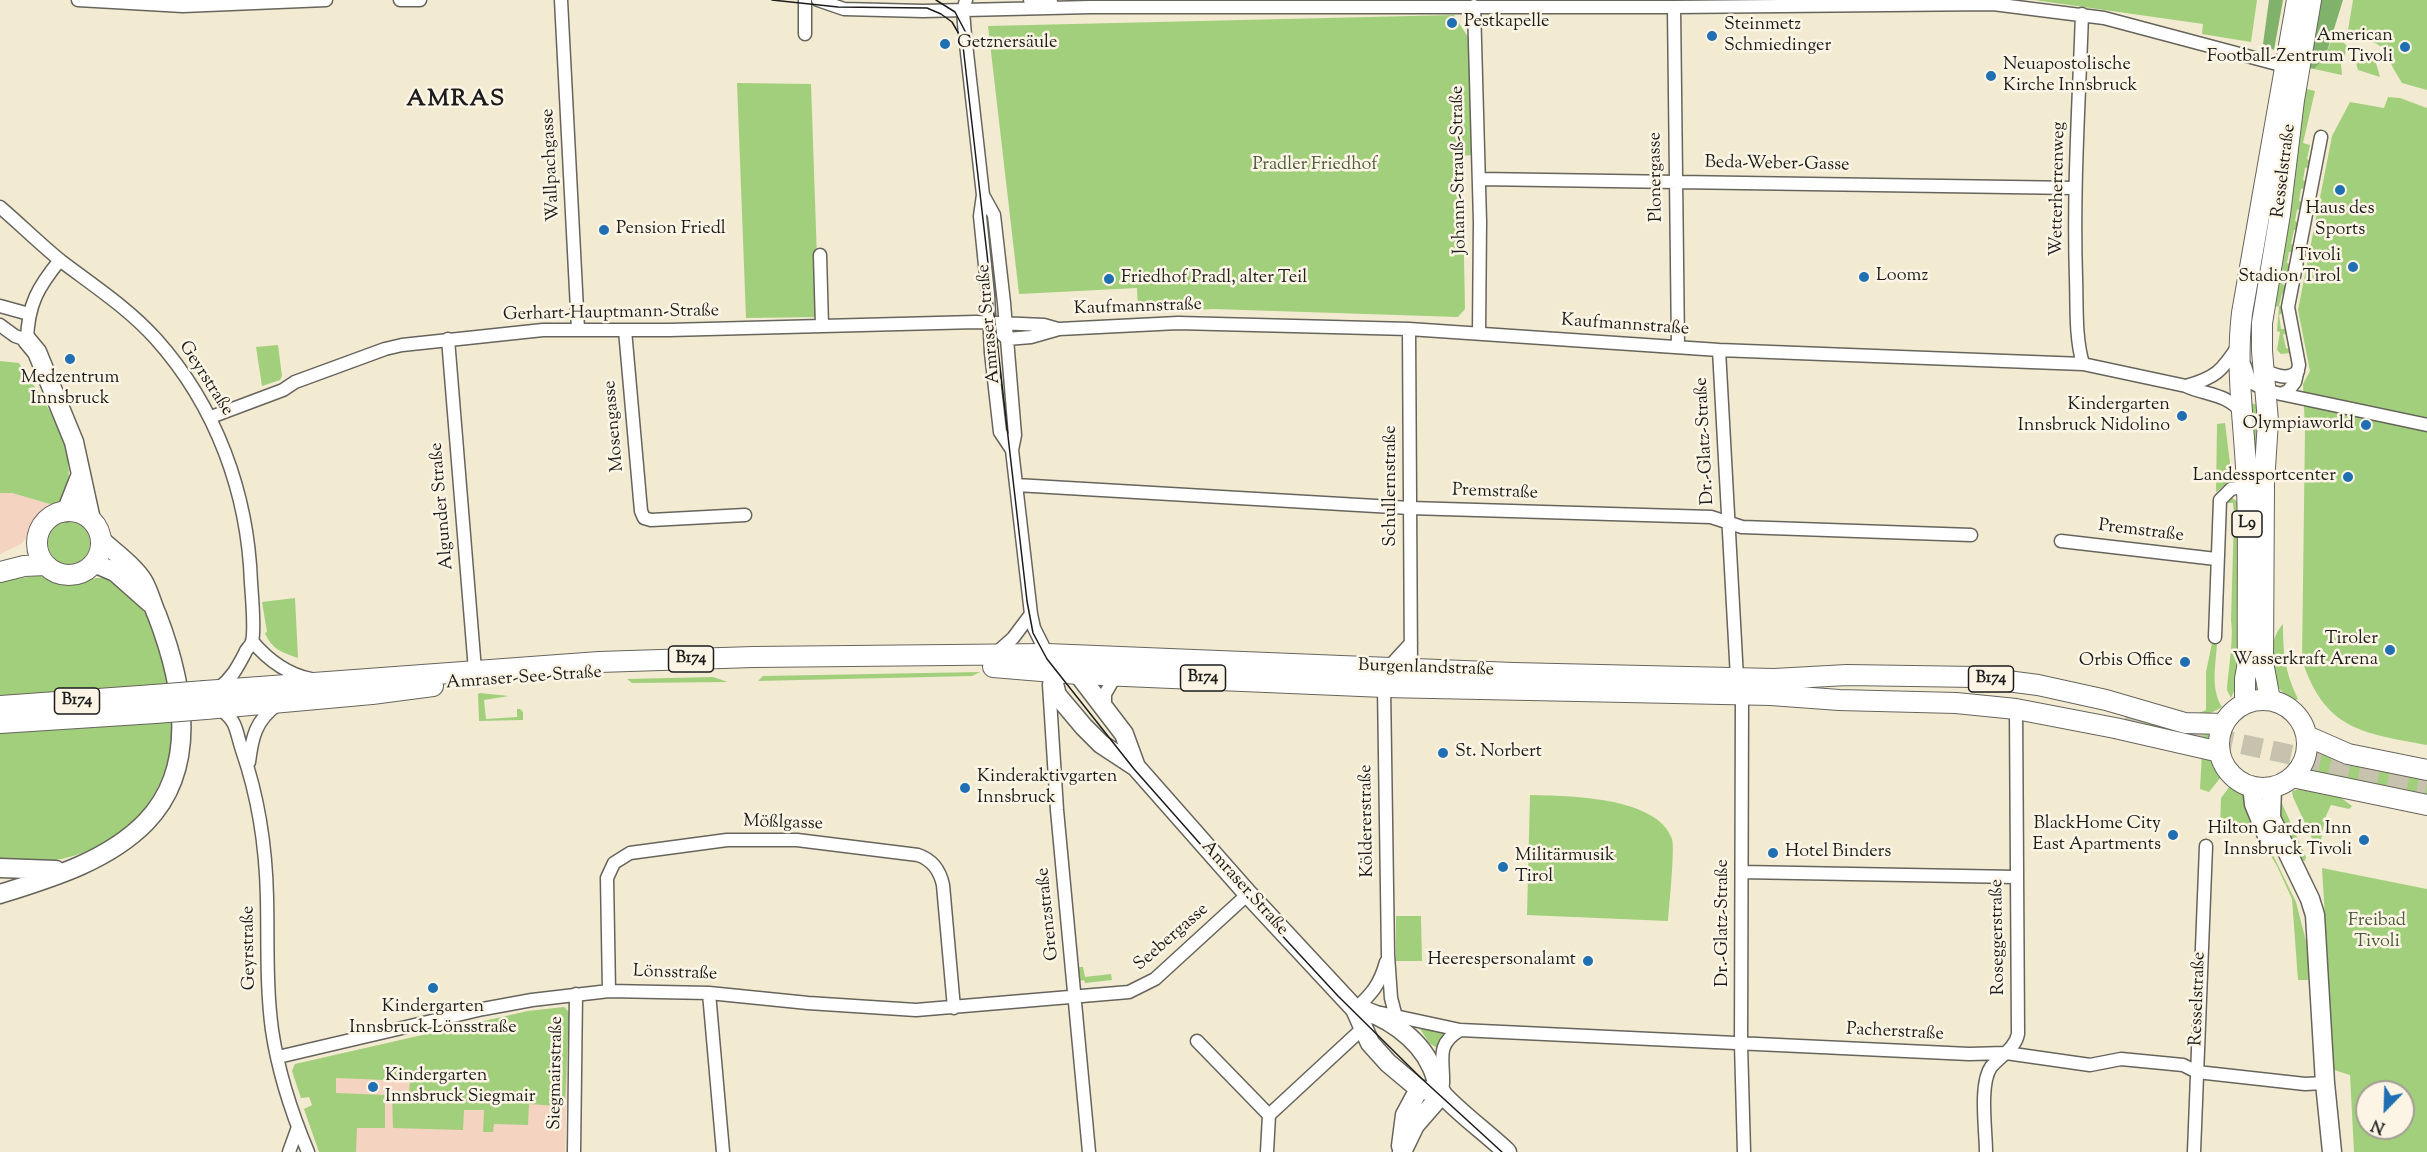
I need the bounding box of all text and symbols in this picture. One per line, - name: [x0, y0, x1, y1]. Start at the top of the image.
- place label: Pestkapelle: [1464, 12, 1549, 34]
- place label: Steinmetz Schmiedinger: [1724, 15, 1831, 57]
- marker: Pestkapelle: [1445, 16, 1459, 30]
- place label: American Football-Zentrum Tivoli: [2207, 26, 2393, 68]
- marker: Steinmetz Schmiedinger: [1705, 29, 1719, 43]
- place label: Getznersäule: [957, 33, 1057, 55]
- marker: Getznersäule: [938, 37, 952, 51]
- marker: American Football-Zentrum Tivoli: [2398, 40, 2412, 54]
- place label: Neuapostolische Kirche Innsbruck: [2003, 55, 2137, 98]
- marker: Neuapostolische Kirche Innsbruck: [1984, 69, 1998, 83]
- street label: Johann-Strauß-Straße: [1448, 86, 1472, 254]
- district label: AMRAS: [406, 87, 506, 115]
- street label: Wallpachgasse: [538, 108, 566, 222]
- street label: Wetterherrenweg: [2047, 121, 2071, 257]
- street label: Resselstraße: [2269, 123, 2301, 219]
- street label: Plonergasse: [1645, 132, 1669, 222]
- street label: Beda-Weber-Gasse: [1704, 153, 1850, 177]
- park label: Pradler Friedhof: [1252, 155, 1378, 177]
- marker: Haus des Sports: [2333, 183, 2347, 197]
- place label: Haus des Sports: [2305, 199, 2375, 242]
- place label: Pension Friedl: [616, 219, 726, 241]
- marker: Pension Friedl: [597, 223, 611, 237]
- place label: Tivoli Stadion Tirol: [2238, 246, 2341, 288]
- marker: Tivoli Stadion Tirol: [2346, 260, 2360, 274]
- street label: Amraser Straße: [974, 263, 1006, 385]
- place label: Loomz: [1876, 266, 1928, 288]
- place label: Friedhof Pradl, alter Teil: [1121, 268, 1307, 290]
- marker: Loomz: [1857, 270, 1871, 284]
- marker: Friedhof Pradl, alter Teil: [1102, 272, 1116, 286]
- street label: Kaufmannstraße: [1074, 295, 1202, 321]
- street label: Gerhart-Hauptmann-Straße: [503, 301, 719, 327]
- street label: Kaufmannstraße: [1560, 311, 1690, 341]
- street label: Geyrstraße: [173, 338, 237, 420]
- marker: Medzentrum Innsbruck: [63, 352, 77, 366]
- place label: Medzentrum Innsbruck: [21, 368, 119, 410]
- street label: Dr.-Glatz-Straße: [1692, 377, 1720, 505]
- street label: Mosengasse: [600, 379, 630, 473]
- place label: Kindergarten Innsbruck Nidolino: [2018, 395, 2170, 438]
- marker: Kindergarten Innsbruck Nidolino: [2175, 409, 2189, 423]
- place label: Olympiaworld: [2243, 414, 2354, 436]
- marker: Olympiaworld: [2359, 418, 2373, 432]
- street label: Schullernstraße: [1381, 425, 1403, 547]
- street label: Algunder Straße: [427, 441, 459, 571]
- place label: Landessportcenter: [2193, 466, 2336, 488]
- marker: Landessportcenter: [2341, 470, 2355, 484]
- street label: Premstraße: [1452, 481, 1538, 505]
- road number: L9: [2232, 511, 2262, 537]
- street label: Premstraße: [2097, 516, 2185, 548]
- place label: Tiroler Wasserkraft Arena: [2233, 629, 2378, 672]
- marker: Tiroler Wasserkraft Arena: [2383, 643, 2397, 657]
- road number: B174: [668, 646, 714, 672]
- place label: Orbis Office: [2079, 651, 2173, 673]
- marker: Orbis Office: [2178, 655, 2192, 669]
- street label: Burgenlandstraße: [1358, 656, 1494, 682]
- street label: Amraser-See-Straße: [445, 663, 603, 695]
- road number: B174: [1180, 665, 1226, 691]
- road number: B174: [1968, 666, 2014, 692]
- road number: B174: [54, 688, 100, 714]
- place label: St. Norbert: [1455, 742, 1542, 764]
- marker: St. Norbert: [1436, 746, 1450, 760]
- street label: Köldererstraße: [1356, 764, 1380, 878]
- place label: Kinderaktivgarten Innsbruck: [977, 767, 1117, 810]
- marker: Kinderaktivgarten Innsbruck: [958, 781, 972, 795]
- street label: Mößlgasse: [743, 812, 823, 836]
- place label: BlackHome City East Apartments: [2033, 814, 2161, 856]
- place label: Hilton Garden Inn Innsbruck Tivoli: [2208, 819, 2352, 862]
- marker: BlackHome City East Apartments: [2166, 828, 2180, 842]
- marker: Hilton Garden Inn Innsbruck Tivoli: [2357, 833, 2371, 847]
- street label: Amraser Straße: [1196, 837, 1292, 941]
- place label: Hotel Binders: [1785, 842, 1891, 864]
- place label: Militärmusik Tirol: [1515, 846, 1615, 888]
- marker: Hotel Binders: [1766, 846, 1780, 860]
- street label: Dr.-Glatz-Straße: [1713, 859, 1735, 987]
- marker: Militärmusik Tirol: [1496, 860, 1510, 874]
- street label: Grenzstraße: [1033, 866, 1065, 962]
- street label: Roseggerstraße: [1987, 879, 2011, 995]
- street label: Seebergasse: [1130, 900, 1214, 976]
- street label: Geyrstraße: [238, 905, 262, 991]
- park label: Freibad Tivoli: [2348, 911, 2406, 954]
- place label: Heerespersonalamt: [1428, 950, 1576, 972]
- street label: Resselstraße: [2187, 951, 2211, 1047]
- marker: Heerespersonalamt: [1581, 954, 1595, 968]
- street label: Lönsstraße: [632, 962, 718, 986]
- marker: Kindergarten Innsbruck Lönsstraße: [426, 981, 440, 995]
- place label: Kindergarten Innsbruck Lönsstraße: [349, 997, 517, 1040]
- street label: Siegmairstraße: [545, 1016, 569, 1130]
- street label: Pacherstraße: [1846, 1020, 1944, 1046]
- place label: Kindergarten Innsbruck Siegmair: [385, 1066, 536, 1108]
- marker: Kindergarten Innsbruck Siegmair: [366, 1080, 380, 1094]
- north arrow: [2355, 1080, 2415, 1140]
- text: N: [2368, 1112, 2389, 1138]

